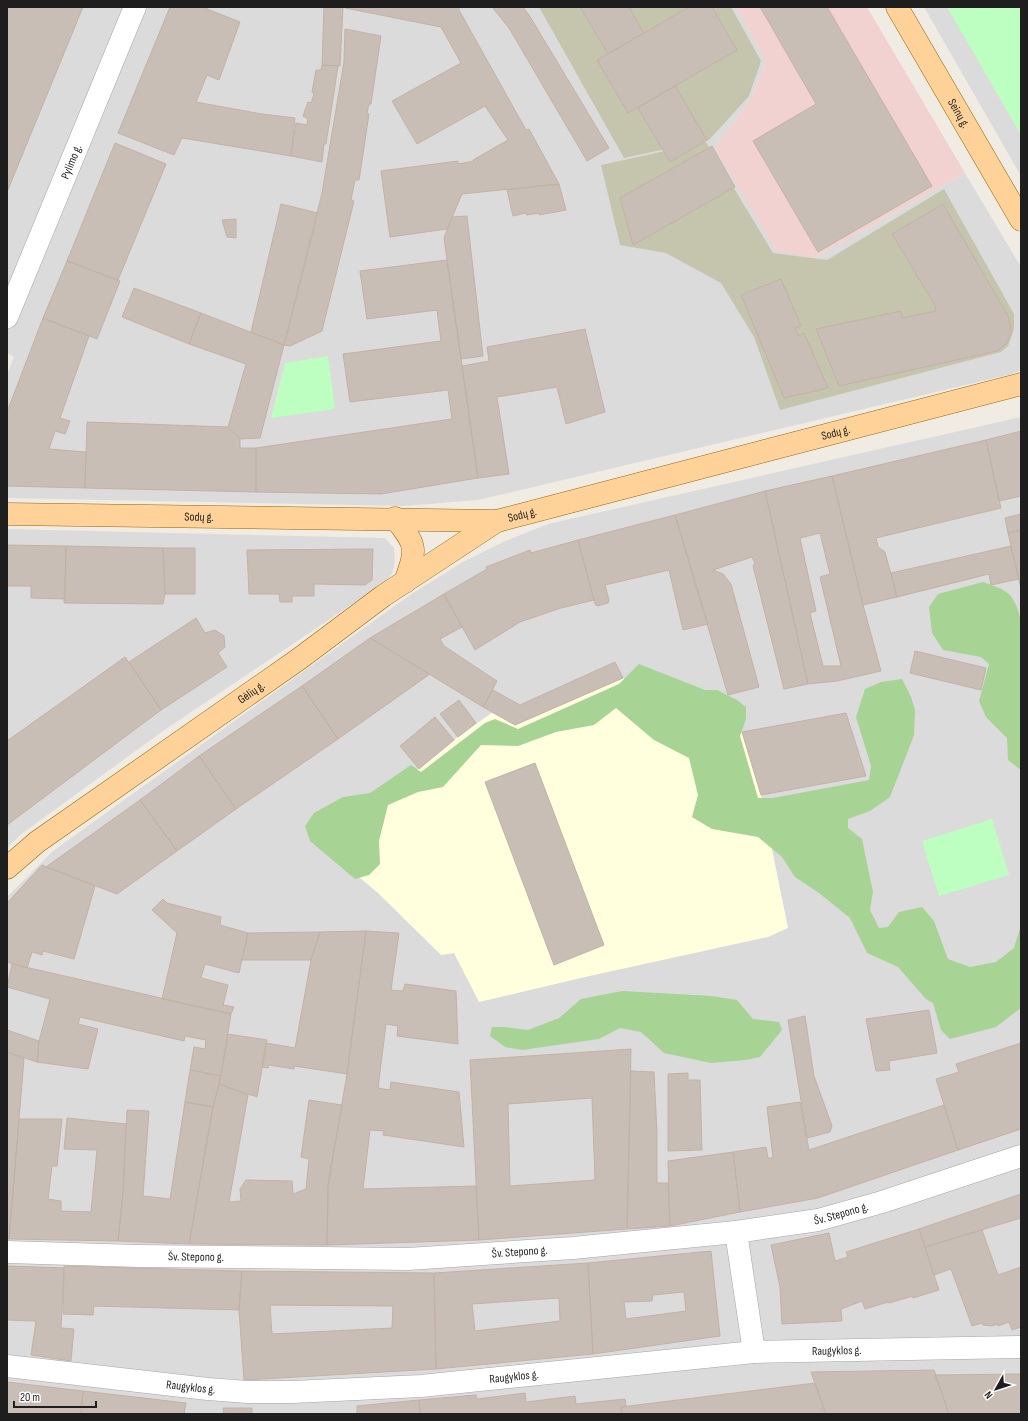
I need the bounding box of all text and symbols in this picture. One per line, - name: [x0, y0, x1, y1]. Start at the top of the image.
- street label: Seinų g.: [944, 96, 973, 131]
- street label: Pylimo g.: [58, 142, 85, 182]
- street label: Sodų g.: [820, 422, 852, 444]
- street label: Sodų g.: [506, 504, 538, 526]
- street label: Sodų g.: [184, 510, 214, 525]
- street label: Gėlių g.: [235, 678, 268, 707]
- street label: Šv. Stepono g.: [813, 1199, 870, 1228]
- street label: Šv. Stepono g.: [491, 1243, 548, 1261]
- street label: Šv. Stepono g.: [168, 1249, 224, 1265]
- street label: Raugyklos g.: [812, 1343, 862, 1359]
- street label: Raugyklos g.: [489, 1367, 539, 1387]
- north arrow: [976, 1369, 1016, 1409]
- street label: Raugyklos g.: [165, 1377, 216, 1398]
- scale bar: [14, 1383, 96, 1409]
- text: N: [982, 1389, 996, 1401]
- text: 20 m: [20, 1390, 40, 1405]

